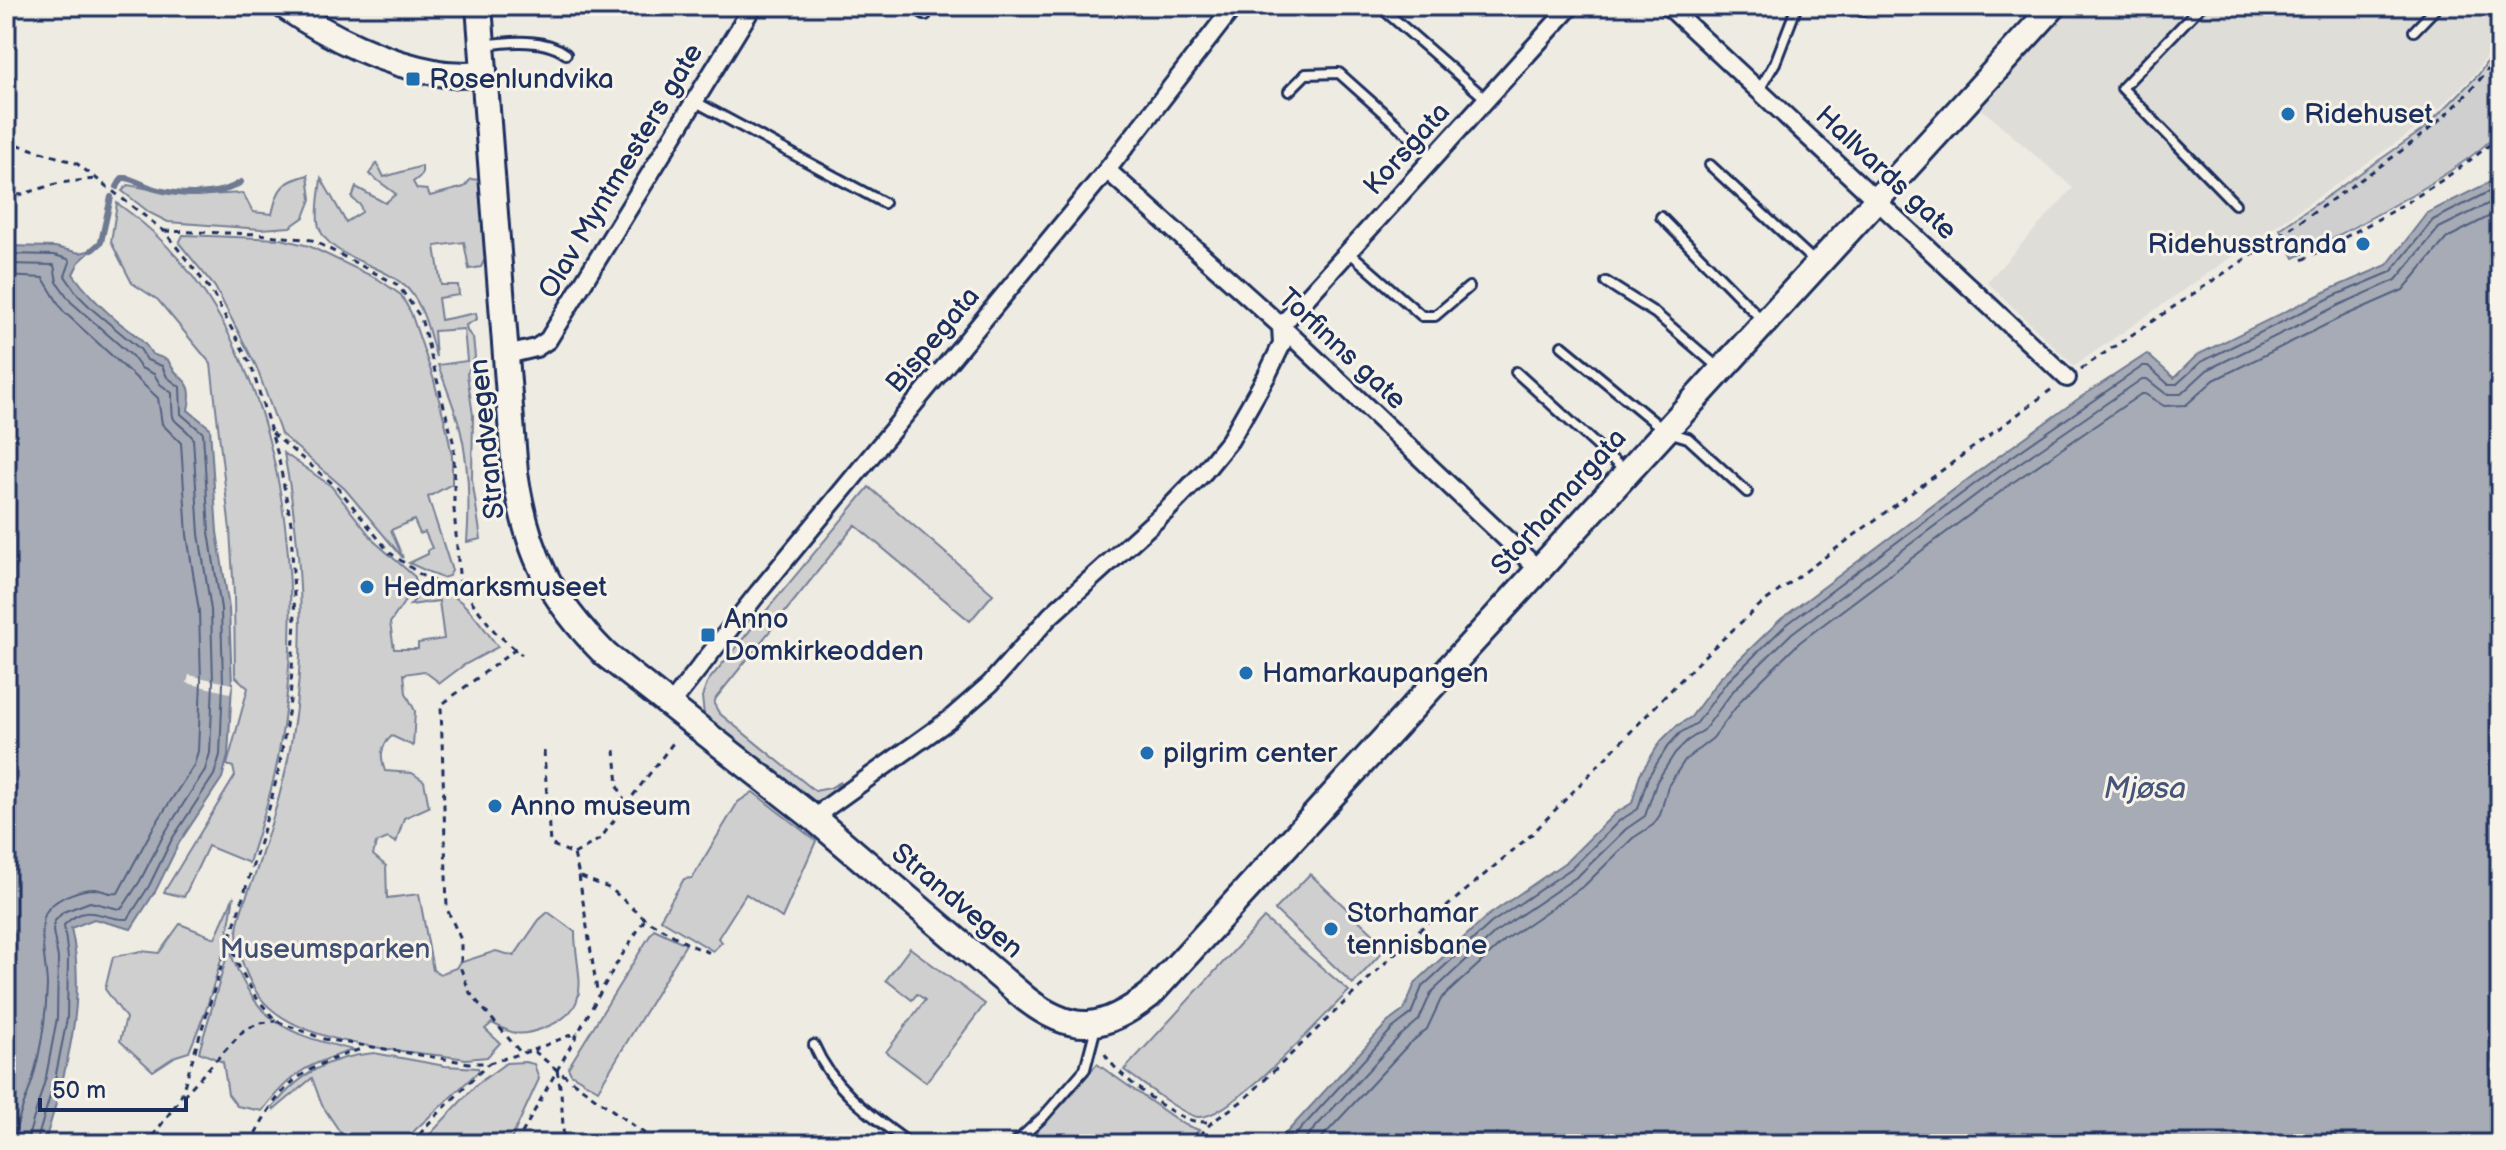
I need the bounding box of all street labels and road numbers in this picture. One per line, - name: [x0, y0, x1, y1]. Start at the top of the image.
- street label: Olav Myntmesters gate: [532, 38, 710, 304]
- street label: Korsgata: [1357, 96, 1457, 202]
- street label: Hallvards gate: [1808, 99, 1964, 247]
- street label: Bispegata: [879, 280, 987, 400]
- street label: Torfinns gate: [1271, 281, 1413, 417]
- street label: Strandvegen: [462, 357, 512, 521]
- street label: Storhamargata: [1484, 422, 1634, 582]
- street label: Strandvegen: [885, 837, 1029, 965]

